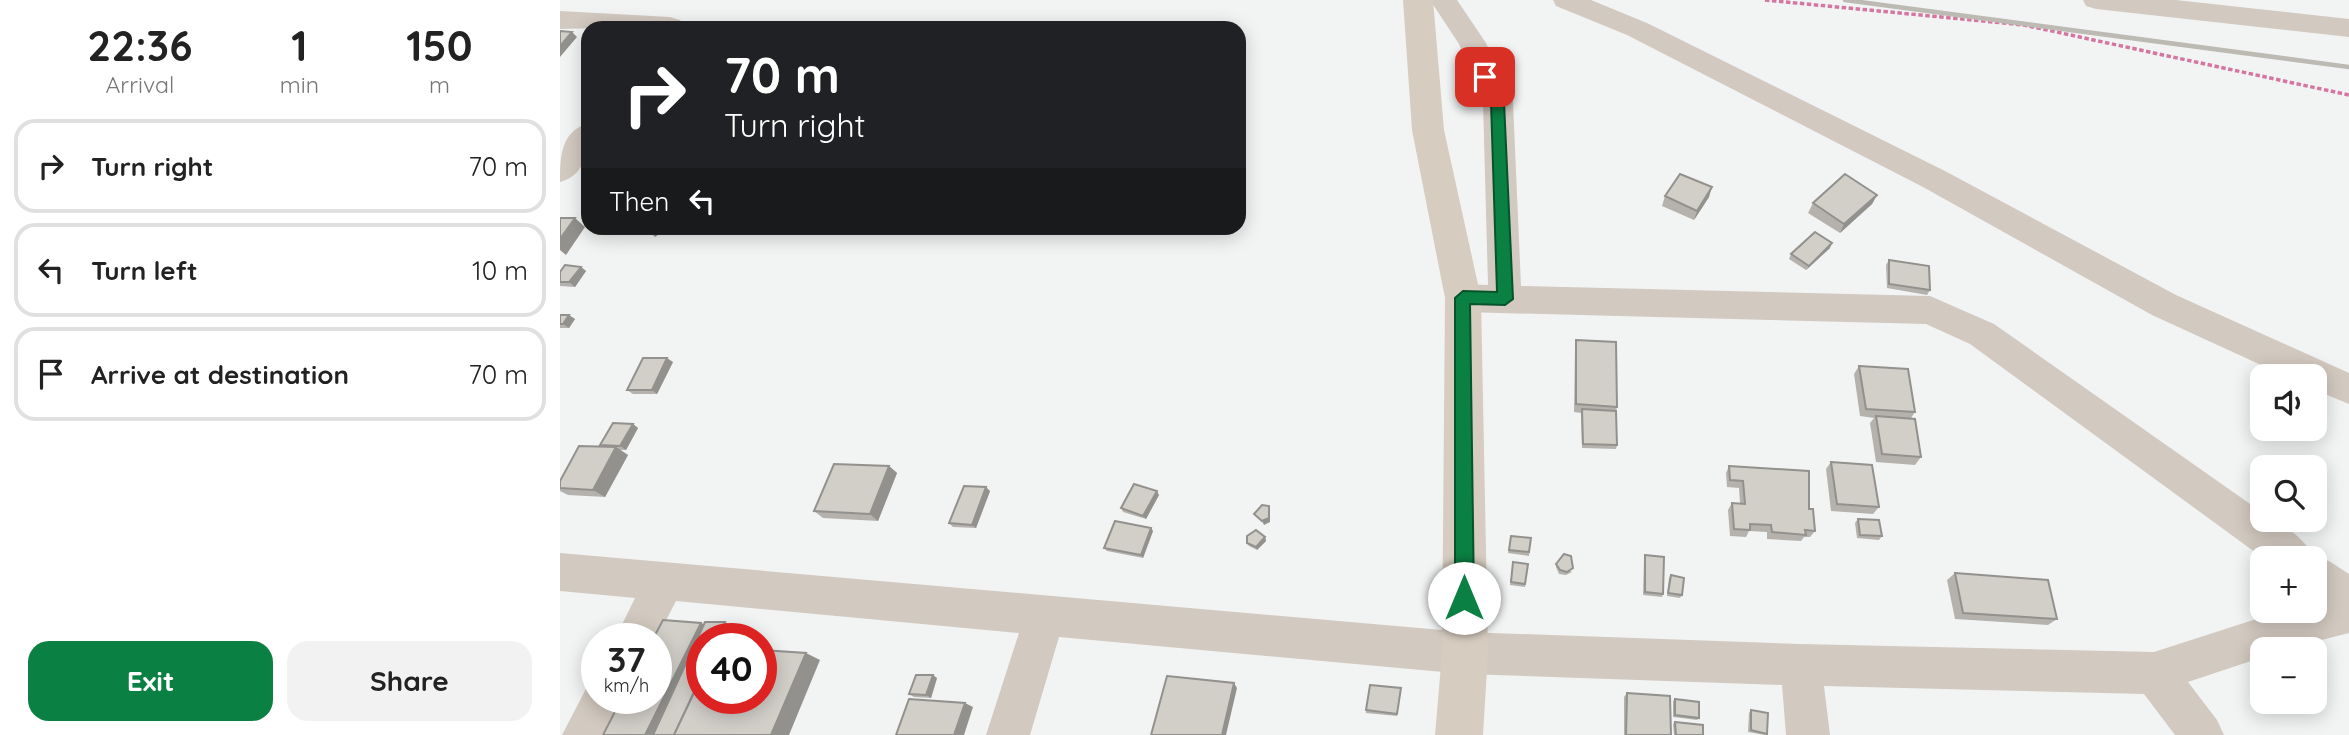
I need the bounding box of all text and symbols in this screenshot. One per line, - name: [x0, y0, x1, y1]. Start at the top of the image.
- text: 22:36: [87, 19, 192, 72]
- text: 1: [291, 19, 308, 72]
- text: 150: [406, 19, 473, 72]
- text: 70 m: [724, 44, 840, 105]
- pin: [1455, 47, 1515, 107]
- icon: right: [609, 49, 700, 140]
- icon: arrive: [1466, 58, 1504, 96]
- text: Arrival: [105, 70, 174, 99]
- text: min: [280, 70, 319, 99]
- text: m: [429, 70, 450, 99]
- text: Turn right: [724, 105, 865, 145]
- icon: right: [32, 147, 70, 185]
- text: Turn right: [91, 150, 213, 183]
- text: 70 m: [468, 150, 528, 183]
- icon: left: [683, 182, 721, 220]
- text: Then: [609, 185, 669, 218]
- icon: left: [32, 251, 70, 289]
- text: Turn left: [91, 254, 198, 287]
- text: 10 m: [472, 254, 528, 287]
- icon: arrive: [32, 355, 70, 393]
- text: Arrive at destination: [91, 358, 349, 391]
- text: 70 m: [468, 358, 528, 391]
- map controls: [2250, 364, 2327, 714]
- button: sound: [2250, 364, 2327, 441]
- button: search: [2250, 455, 2327, 532]
- button: +: [2250, 546, 2327, 623]
- position arrow: [1427, 561, 1501, 635]
- speed limit sign: 40: [686, 623, 777, 714]
- text: 37: [607, 637, 646, 681]
- button: −: [2250, 637, 2327, 714]
- button: Exit: [28, 641, 273, 721]
- button: Share: [287, 641, 532, 721]
- text: km/h: [604, 674, 649, 697]

